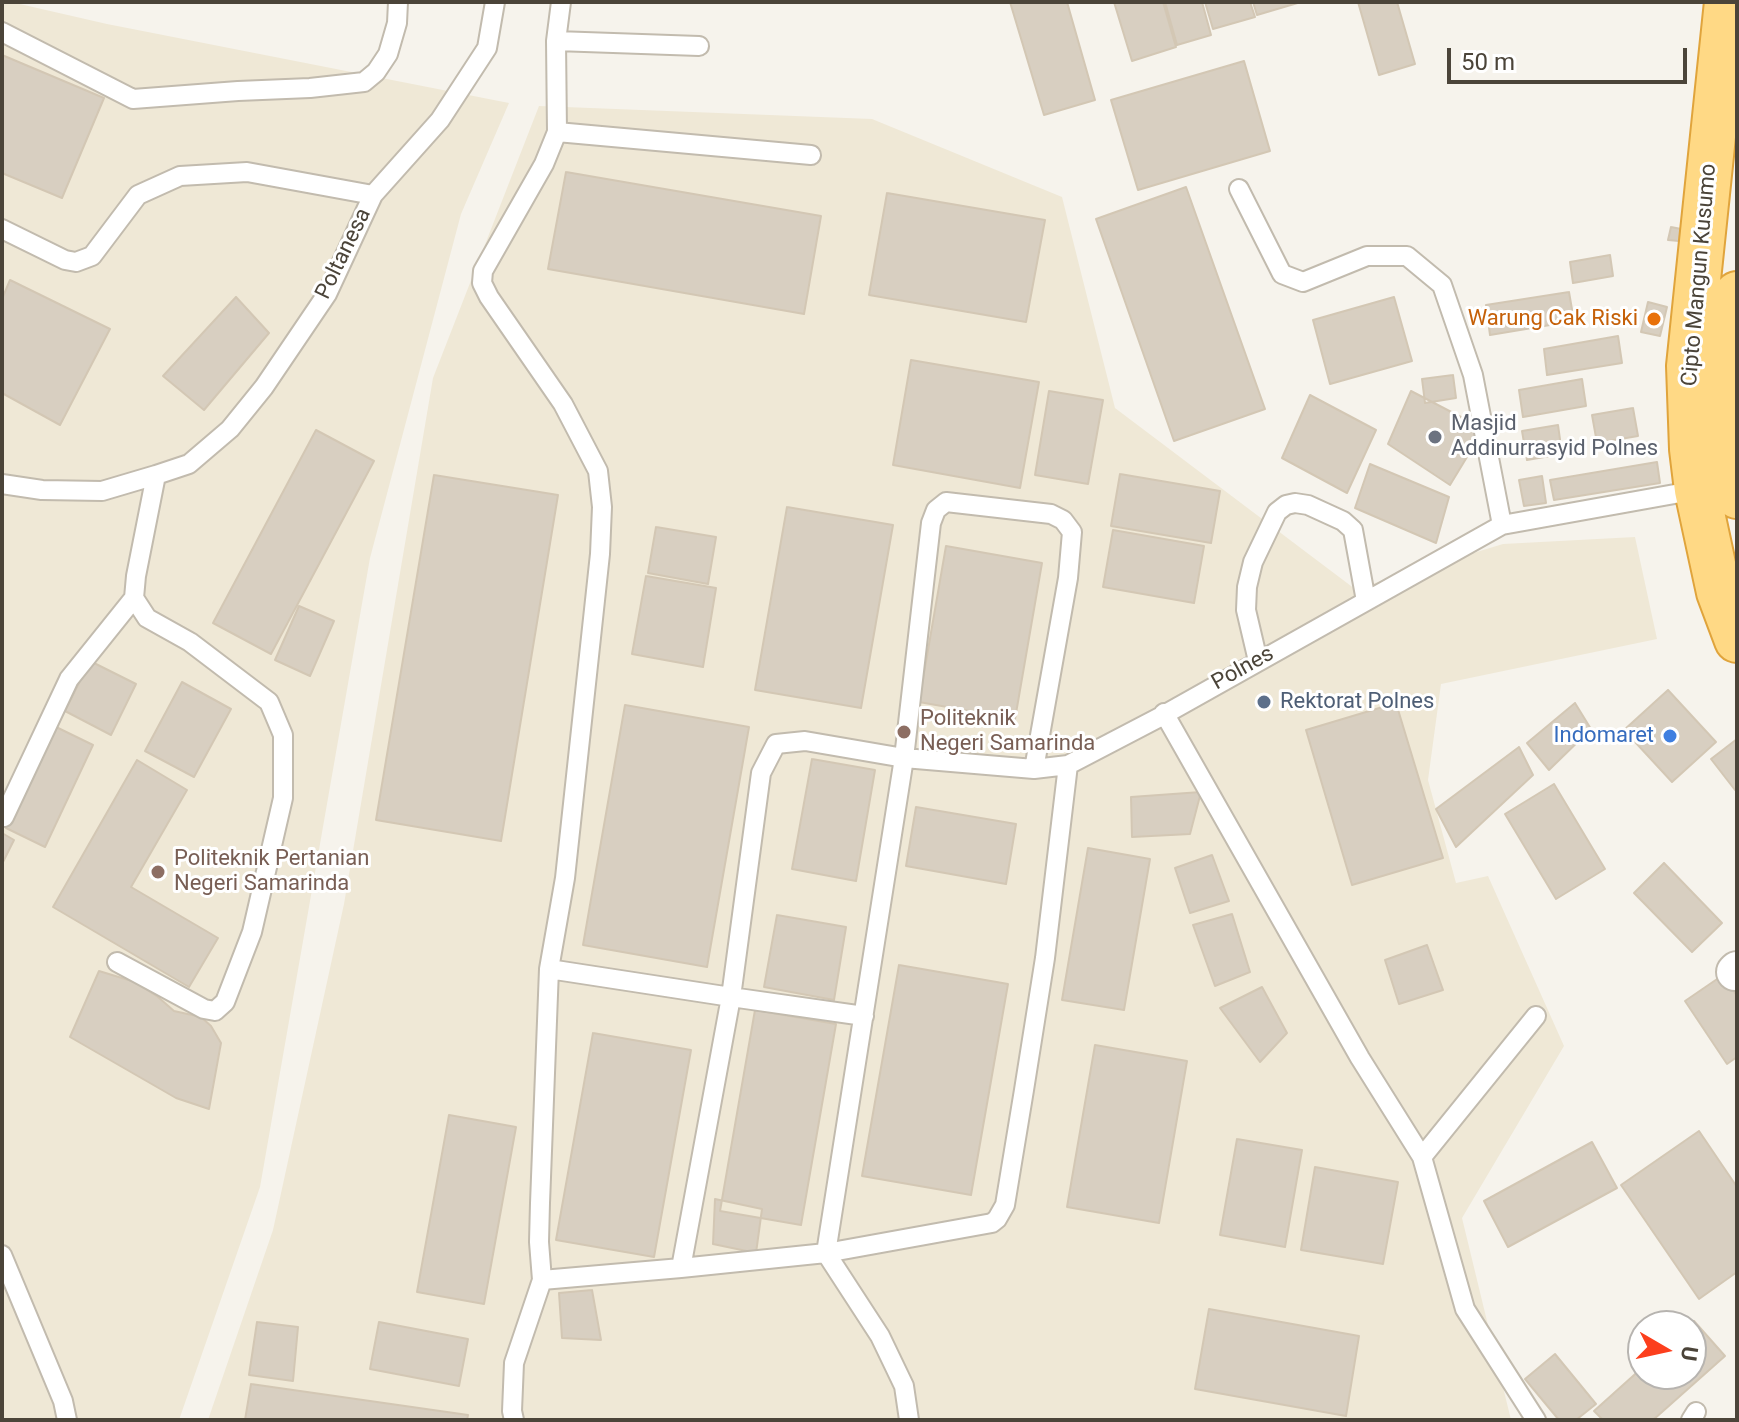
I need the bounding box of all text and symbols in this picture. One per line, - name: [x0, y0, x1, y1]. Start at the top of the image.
- scale bar: [1451, 32, 1691, 82]
- text: 50 m: [1461, 48, 1515, 76]
- street label: Cipto Mangun Kusumo: [1677, 163, 1723, 387]
- street label: Poltanesa: [311, 204, 377, 304]
- place label: Warung Cak Riski: [1468, 306, 1638, 332]
- marker: Warung Cak Riski: [1645, 310, 1663, 328]
- place label: Masjid Addinurrasyid Polnes: [1451, 411, 1658, 462]
- marker: Masjid Addinurrasyid Polnes: [1426, 428, 1444, 446]
- street label: Polnes: [1207, 641, 1279, 697]
- place label: Rektorat Polnes: [1280, 689, 1434, 715]
- marker: Rektorat Polnes: [1255, 693, 1273, 711]
- place label: Politeknik Negeri Samarinda: [920, 706, 1095, 758]
- marker: Politeknik Negeri Samarinda: [895, 723, 913, 741]
- place label: Indomaret: [1554, 723, 1654, 749]
- marker: Indomaret: [1661, 727, 1679, 745]
- place label: Politeknik Pertanian Negeri Samarinda: [174, 846, 369, 898]
- marker: Politeknik Pertanian Negeri Samarinda: [149, 863, 167, 881]
- north arrow: [1627, 1310, 1707, 1390]
- text: U: [1676, 1344, 1703, 1363]

